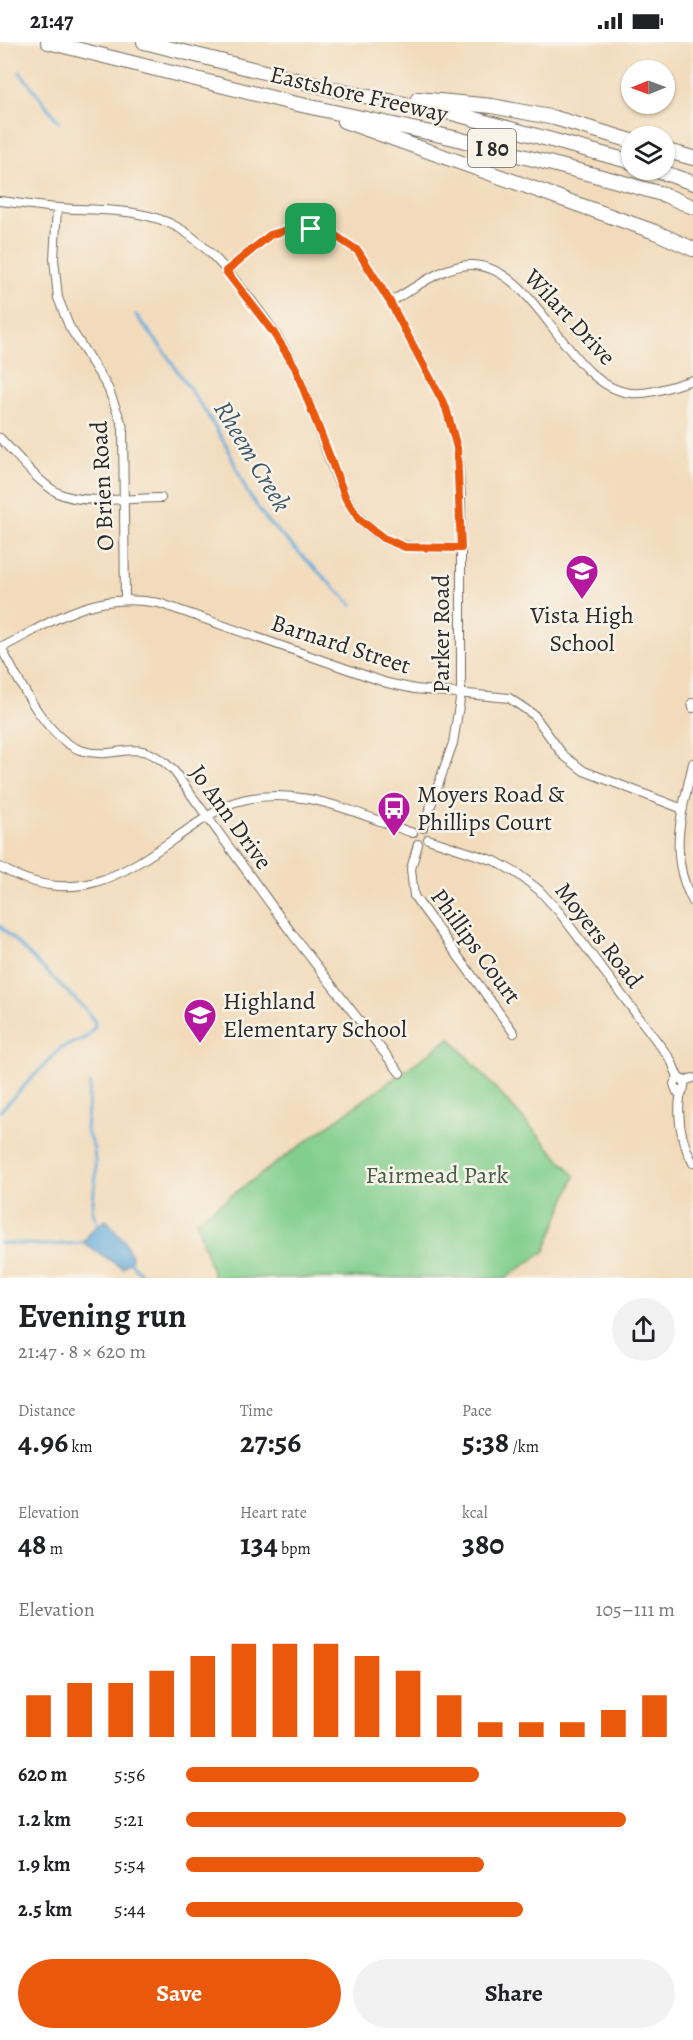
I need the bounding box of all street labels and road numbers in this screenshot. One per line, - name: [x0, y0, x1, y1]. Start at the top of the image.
- street label: Eastshore Freeway: [267, 58, 451, 130]
- road number: I 80: [468, 129, 516, 167]
- street label: Wilart Drive: [516, 261, 623, 372]
- street label: O Brien Road: [83, 420, 121, 552]
- street label: Parker Road: [425, 574, 457, 694]
- street label: Barnard Street: [267, 606, 415, 682]
- street label: Jo Ann Drive: [182, 758, 280, 876]
- street label: Moyers Road: [548, 875, 650, 995]
- street label: Phillips Court: [423, 882, 529, 1010]

